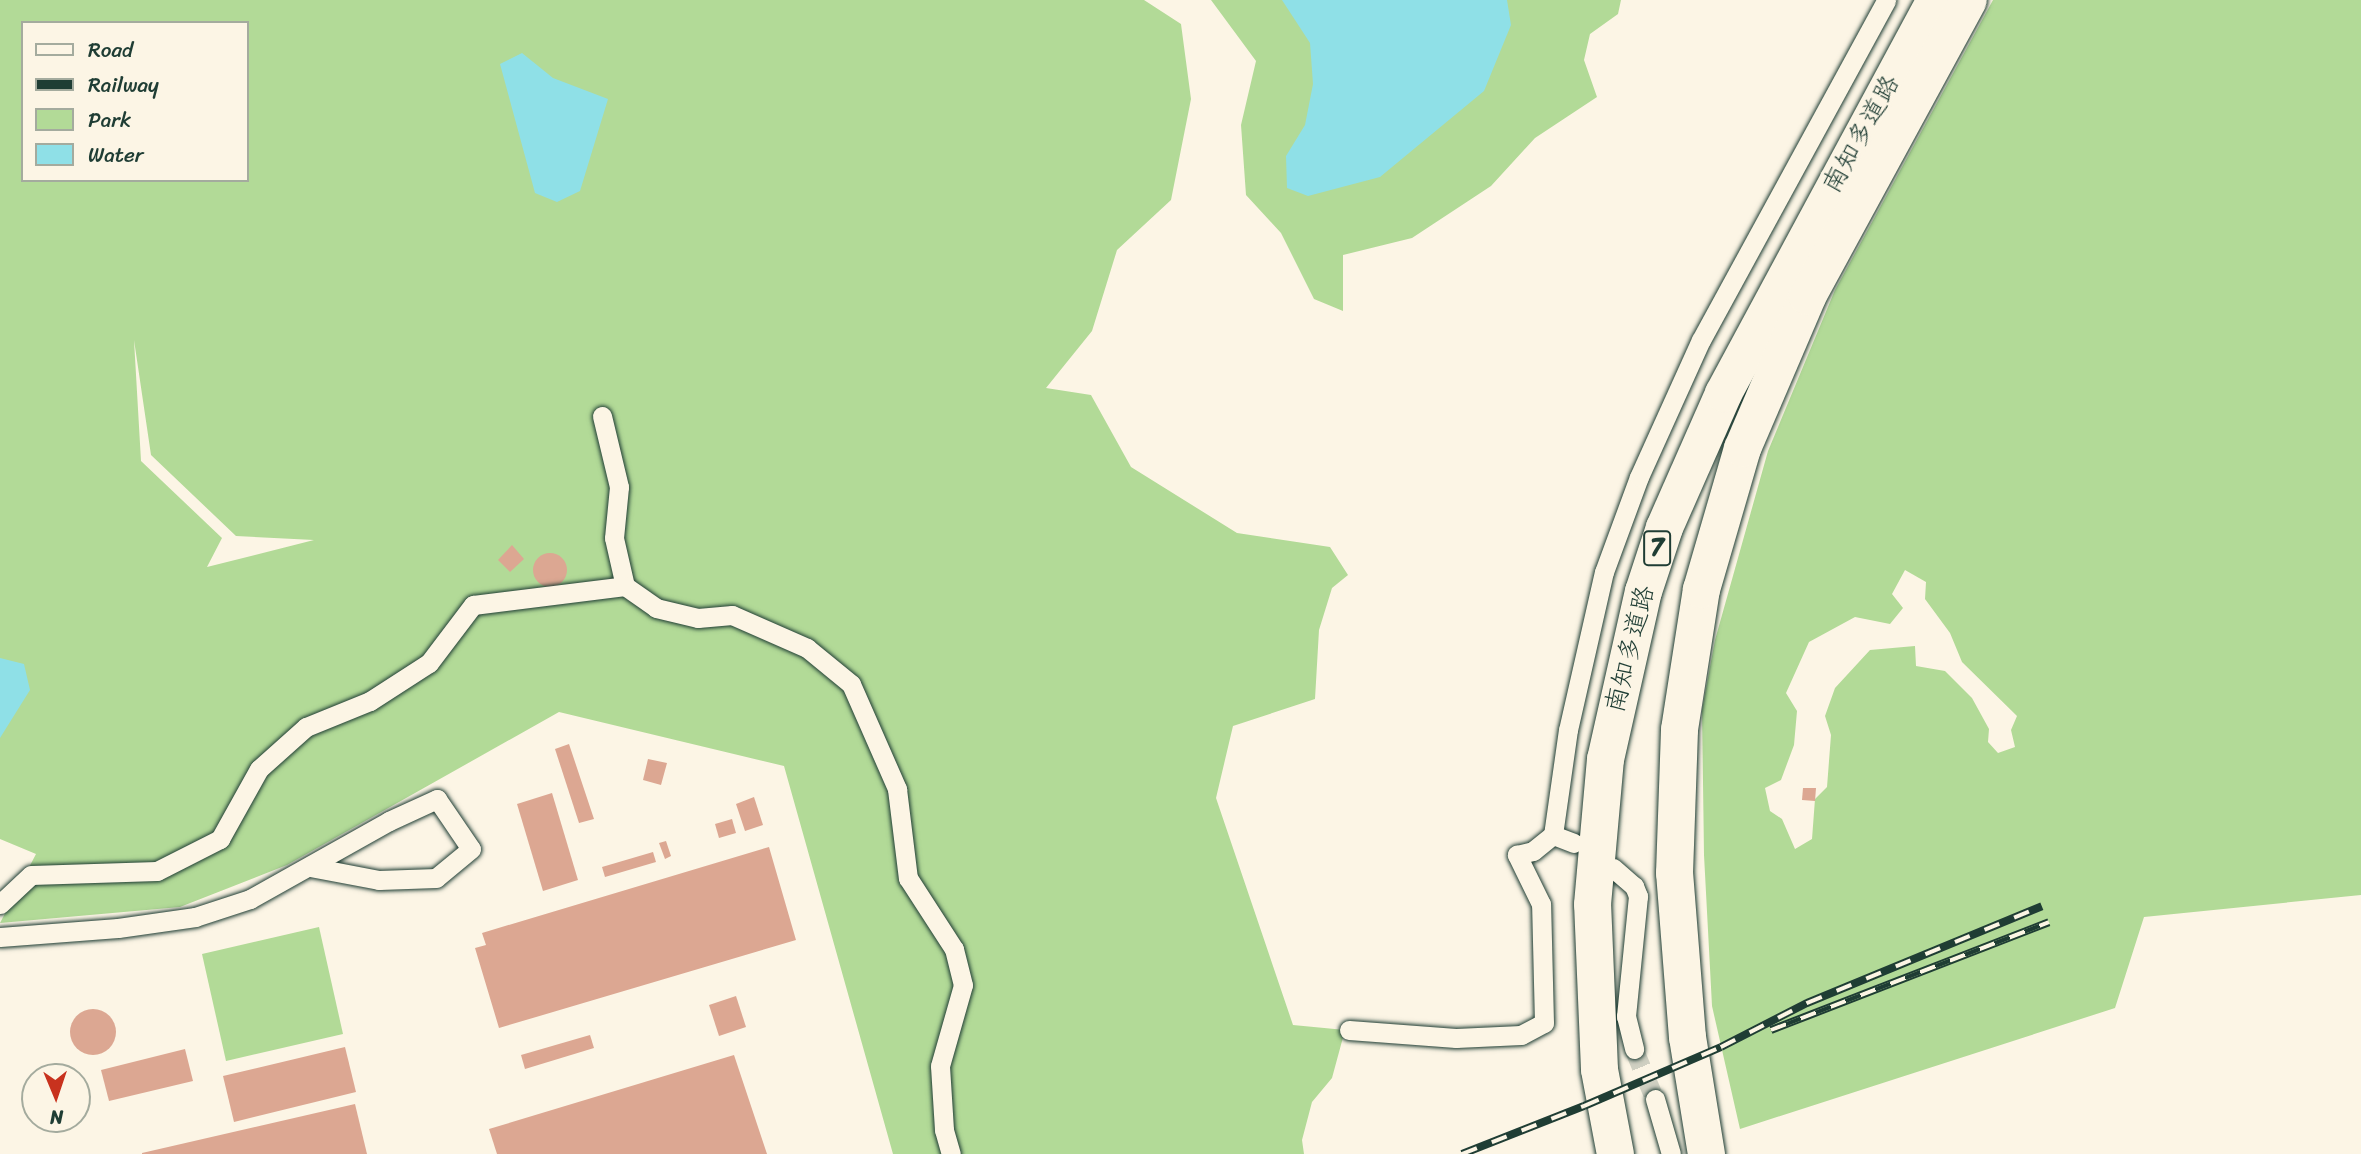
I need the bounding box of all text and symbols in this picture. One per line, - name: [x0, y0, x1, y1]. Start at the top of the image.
- legend: [21, 21, 248, 182]
- text: Road: [88, 31, 133, 69]
- text: Railway: [88, 66, 159, 104]
- street label: 南知多道路: [1816, 70, 1906, 198]
- text: Park: [88, 101, 131, 139]
- text: Water: [88, 136, 143, 174]
- road number: 7: [1643, 528, 1671, 568]
- street label: 南知多道路: [1599, 582, 1661, 716]
- north arrow: [21, 1063, 91, 1133]
- text: N: [50, 1101, 64, 1134]

